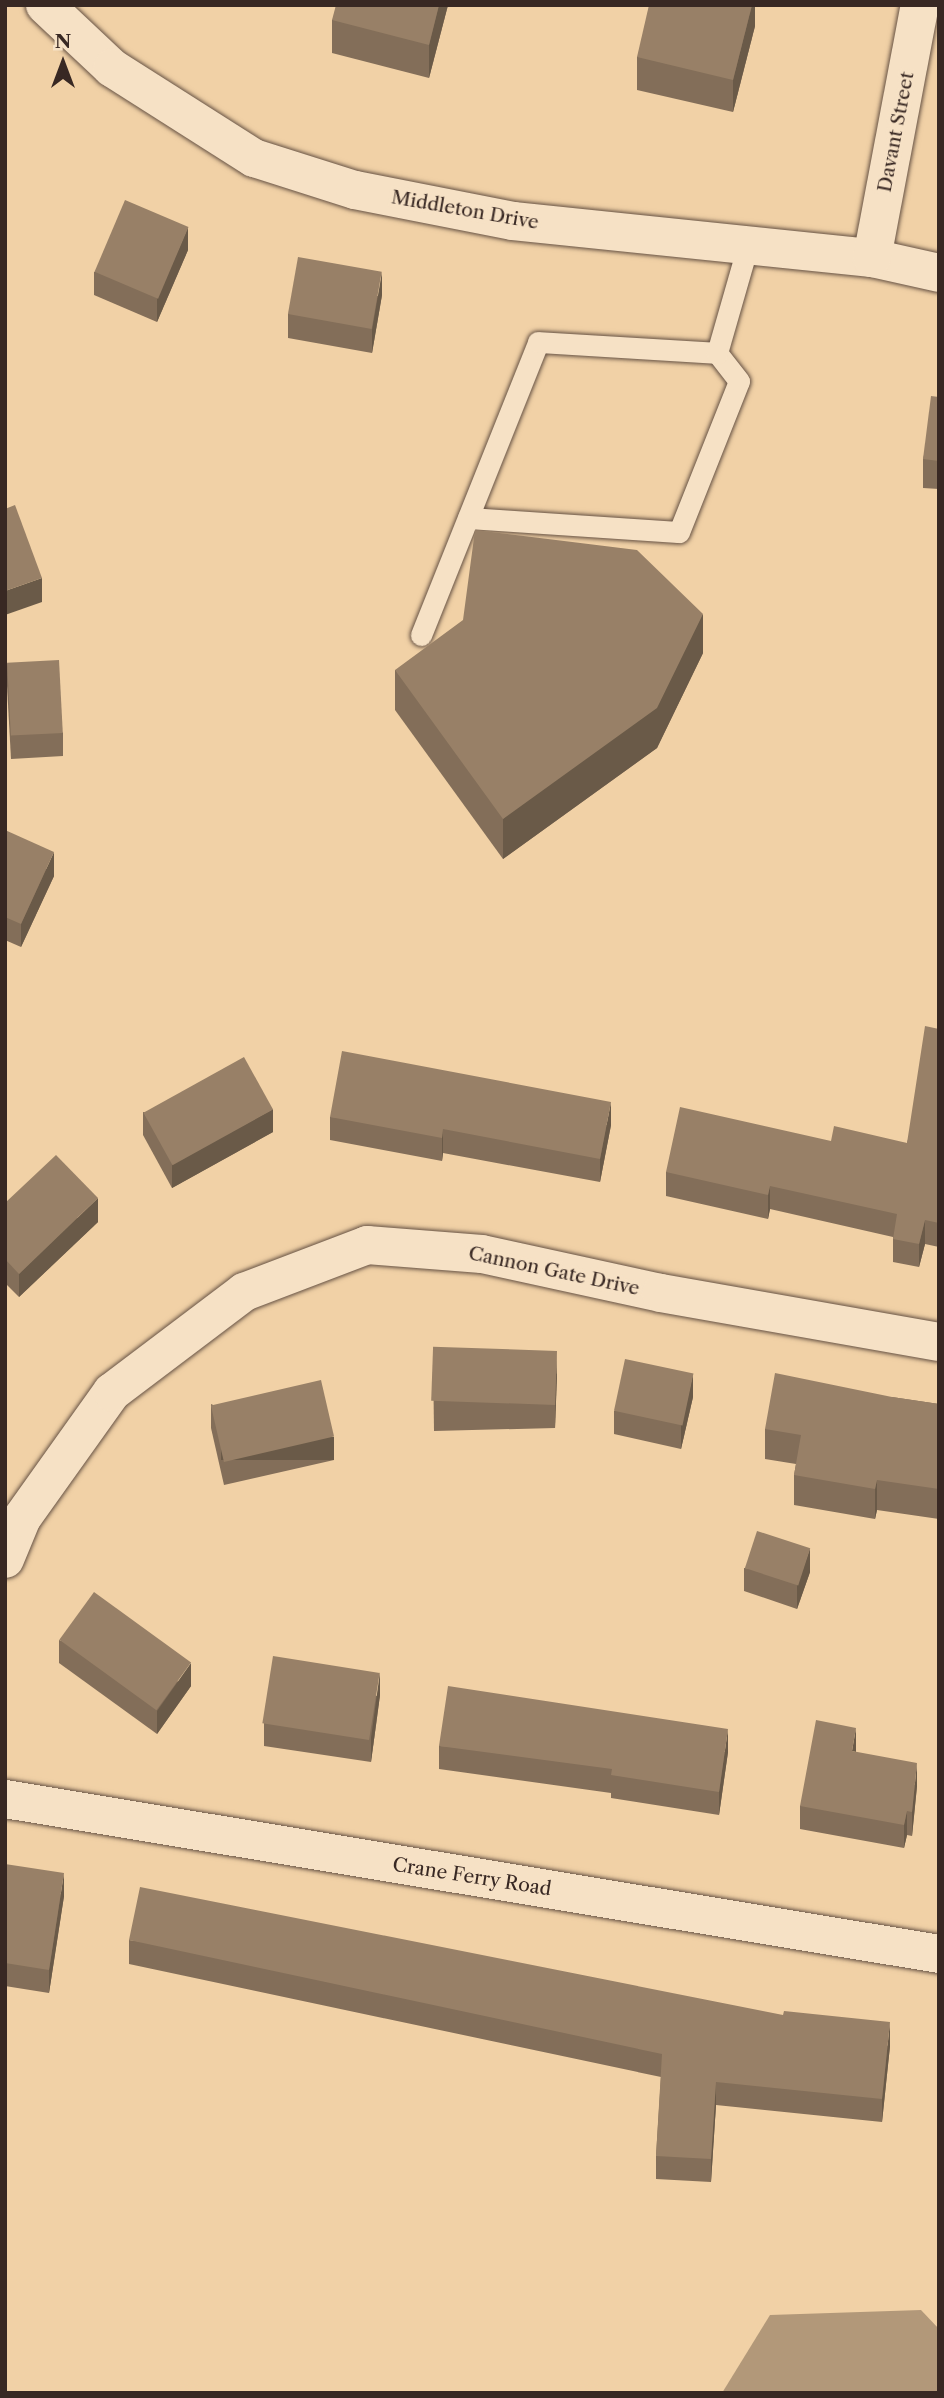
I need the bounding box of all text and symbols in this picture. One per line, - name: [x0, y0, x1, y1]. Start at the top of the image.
- north arrow: [28, 28, 98, 98]
- text: N: [55, 30, 71, 53]
- street label: Davant Street: [873, 70, 919, 194]
- street label: Middleton Drive: [390, 186, 540, 234]
- street label: Cannon Gate Drive: [466, 1242, 642, 1300]
- street label: Crane Ferry Road: [391, 1853, 553, 1901]

